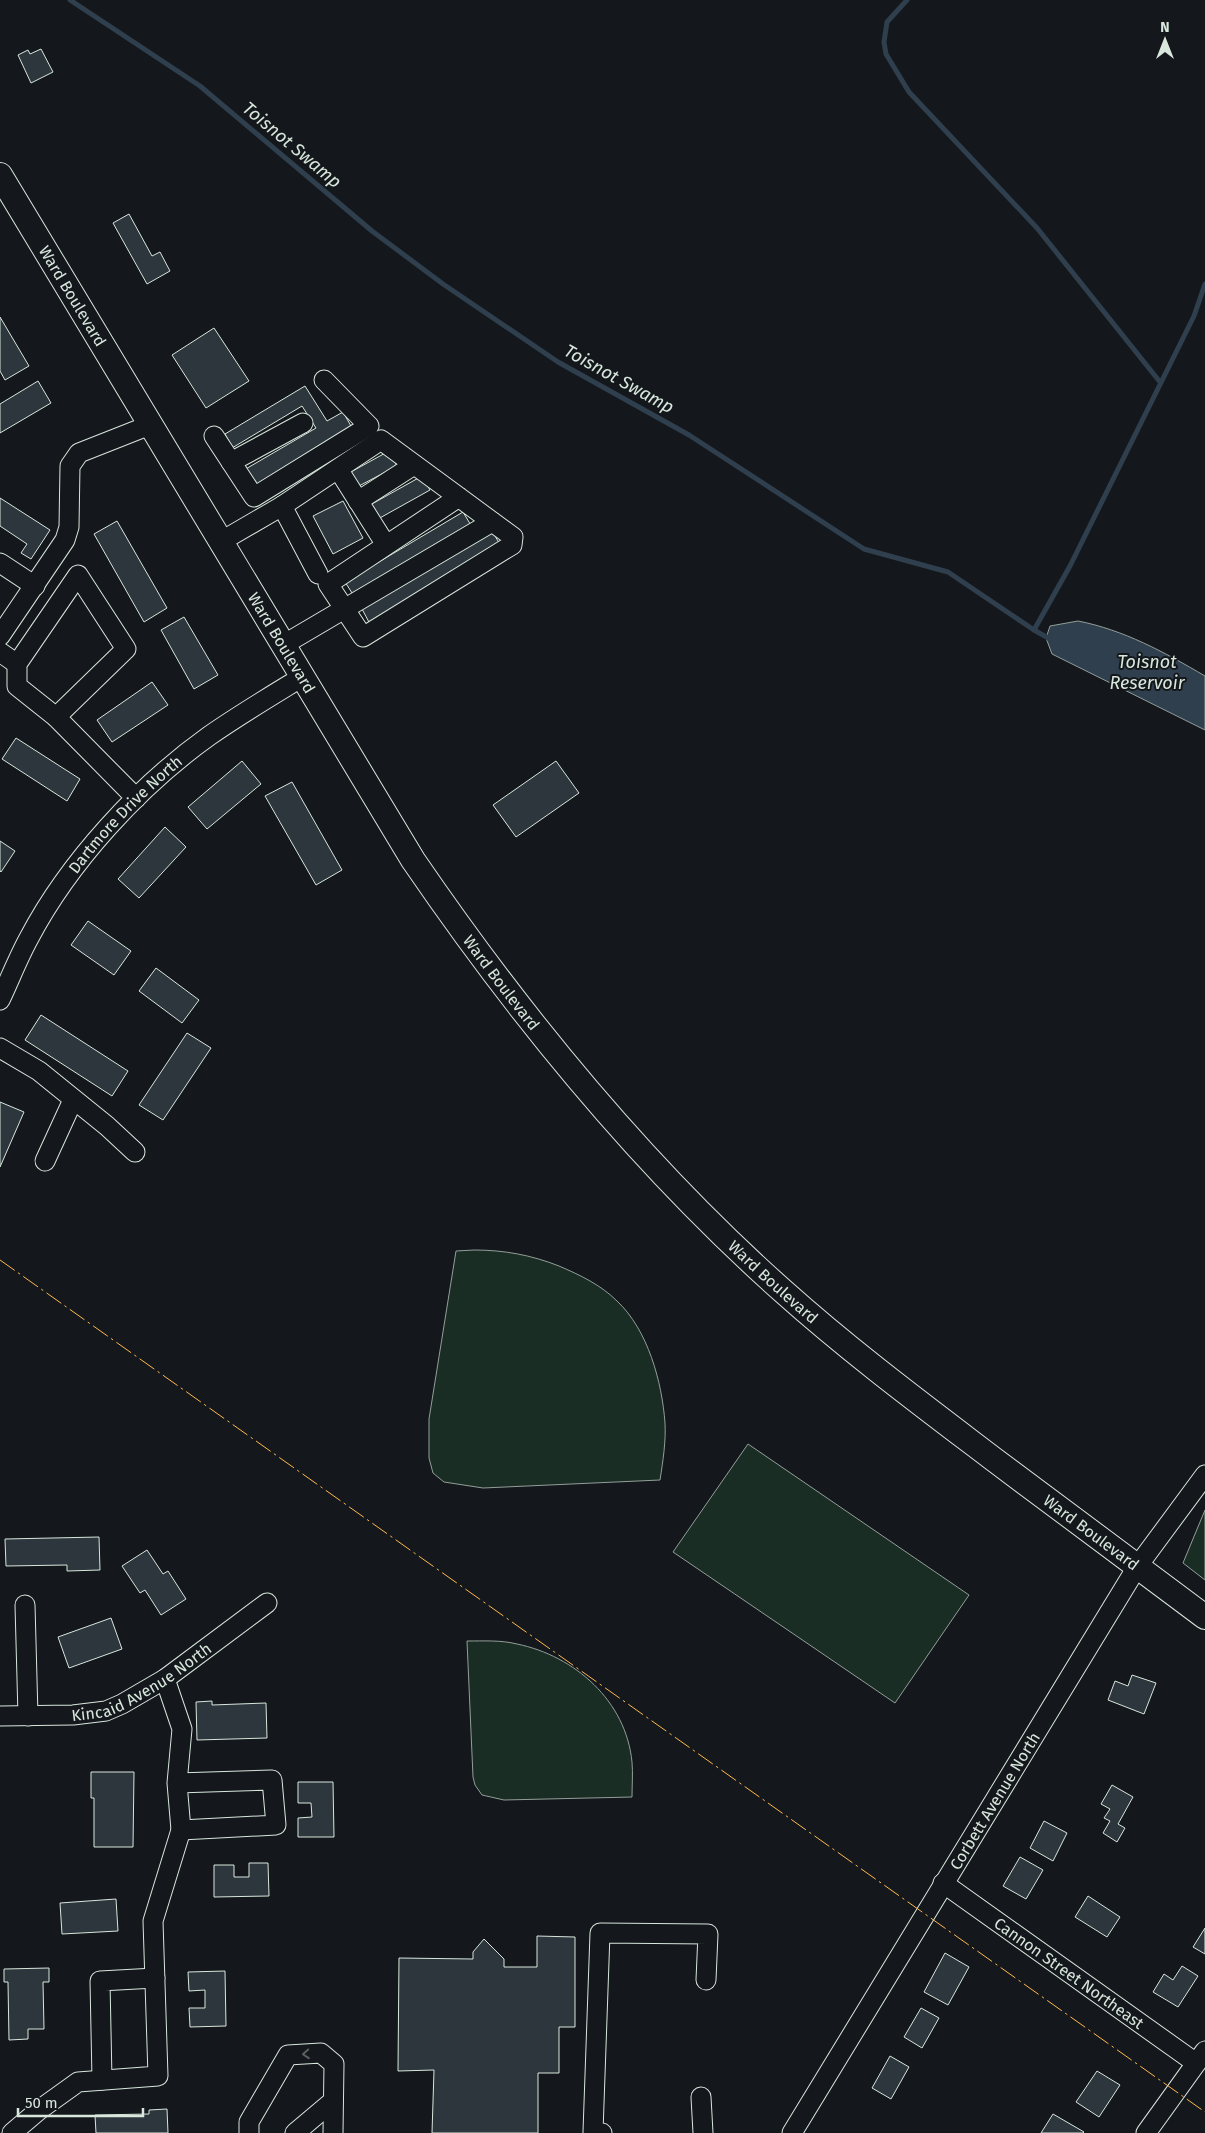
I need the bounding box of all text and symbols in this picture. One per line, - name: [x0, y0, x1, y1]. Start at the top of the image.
- north arrow: [1140, 15, 1190, 65]
- text: N: [1160, 19, 1170, 36]
- water label: Toisnot Swamp: [238, 97, 346, 193]
- street label: Ward Boulevard: [35, 242, 110, 350]
- water label: Toisnot Swamp: [560, 340, 678, 418]
- street label: Ward Boulevard: [244, 589, 320, 696]
- water label: Toisnot Reservoir: [1109, 651, 1186, 694]
- street label: Dartmore Drive North: [64, 751, 186, 877]
- street label: Ward Boulevard: [459, 931, 544, 1034]
- street label: Ward Boulevard: [725, 1236, 822, 1327]
- street label: Ward Boulevard: [1040, 1490, 1143, 1574]
- street label: Kincaid Avenue North: [70, 1639, 215, 1725]
- street label: Corbett Avenue North: [945, 1729, 1044, 1873]
- street label: Cannon Street Northeast: [991, 1913, 1148, 2033]
- one-way arrow: [302, 2048, 310, 2059]
- scale bar: [18, 2086, 142, 2118]
- text: 50 m: [25, 2094, 58, 2112]

